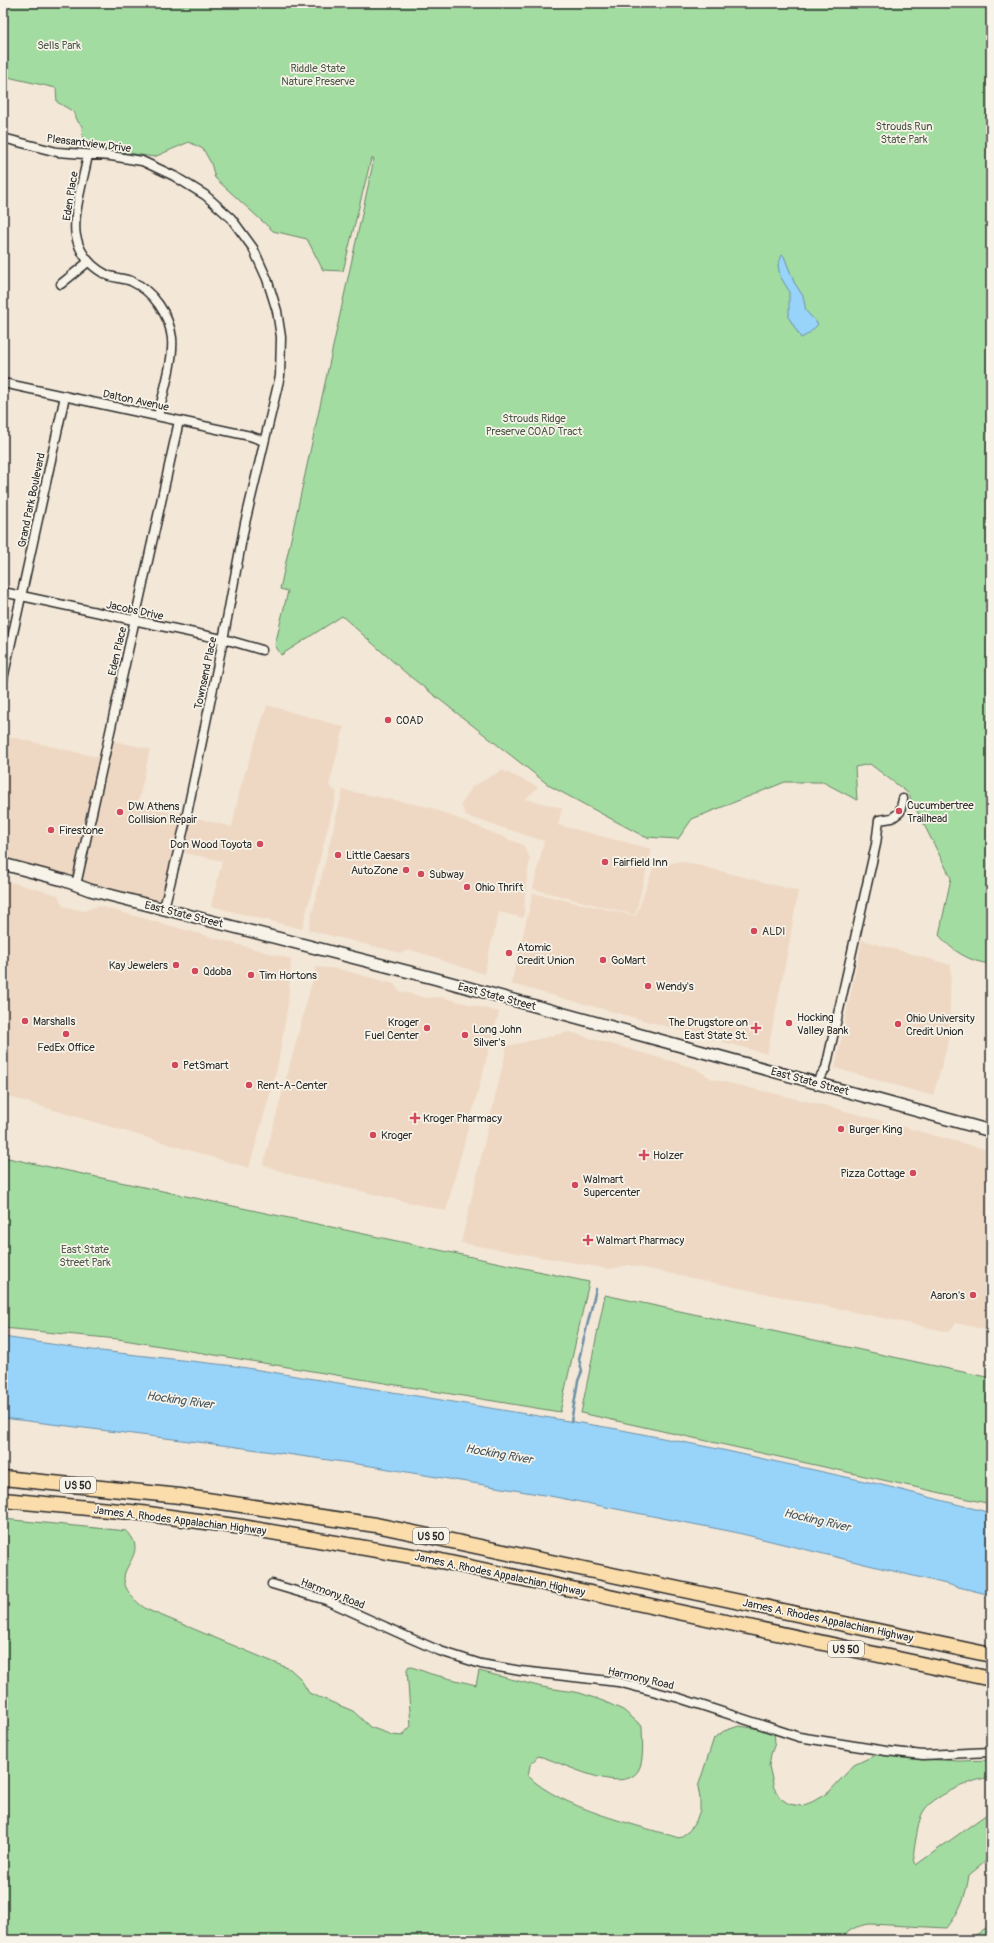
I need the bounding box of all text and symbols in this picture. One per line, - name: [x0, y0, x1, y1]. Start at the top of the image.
- park label: Sells Park: [37, 39, 81, 52]
- park label: Riddle State Nature Preserve: [281, 62, 355, 88]
- park label: Strouds Run State Park: [876, 120, 932, 146]
- street label: Pleasantview Drive: [46, 132, 133, 155]
- street label: Eden Place: [60, 170, 81, 222]
- street label: Dalton Avenue: [102, 387, 171, 414]
- park label: Strouds Ridge Preserve COAD Tract: [486, 412, 583, 438]
- street label: Grand Park Boulevard: [15, 452, 48, 549]
- street label: Jacobs Drive: [105, 598, 165, 623]
- street label: Eden Place: [106, 625, 130, 677]
- street label: Townsend Place: [191, 635, 220, 711]
- place label: COAD: [396, 714, 423, 727]
- marker: COAD: [383, 715, 393, 725]
- place label: Cucumbertree Trailhead: [907, 799, 974, 825]
- place label: DW Athens Collision Repair: [128, 800, 197, 826]
- marker: Cucumbertree Trailhead: [894, 806, 904, 816]
- marker: DW Athens Collision Repair: [115, 807, 125, 817]
- place label: Firestone: [59, 824, 104, 837]
- marker: Firestone: [46, 825, 56, 835]
- place label: Don Wood Toyota: [170, 838, 252, 851]
- marker: Don Wood Toyota: [255, 839, 265, 849]
- place label: Little Caesars: [346, 849, 410, 862]
- marker: Little Caesars: [333, 850, 343, 860]
- place label: Fairfield Inn: [613, 856, 668, 869]
- marker: Fairfield Inn: [600, 857, 610, 867]
- place label: AutoZone: [351, 864, 399, 877]
- marker: AutoZone: [401, 865, 411, 875]
- place label: Subway: [429, 868, 464, 881]
- marker: Subway: [416, 869, 426, 879]
- place label: Ohio Thrift: [475, 881, 524, 894]
- marker: Ohio Thrift: [462, 882, 472, 892]
- street label: East State Street: [143, 898, 225, 931]
- place label: ALDI: [762, 925, 785, 938]
- marker: ALDI: [749, 926, 759, 936]
- place label: Atomic Credit Union: [517, 941, 575, 967]
- marker: Atomic Credit Union: [504, 948, 514, 958]
- place label: GoMart: [611, 954, 646, 967]
- marker: GoMart: [598, 955, 608, 965]
- place label: Kay Jewelers: [109, 959, 168, 972]
- marker: Kay Jewelers: [171, 960, 181, 970]
- place label: Qdoba: [203, 965, 231, 978]
- marker: Qdoba: [190, 966, 200, 976]
- place label: Tim Hortons: [259, 969, 317, 982]
- marker: Tim Hortons: [246, 970, 256, 980]
- street label: East State Street: [456, 980, 538, 1013]
- place label: Wendy's: [656, 980, 694, 993]
- marker: Wendy's: [643, 981, 653, 991]
- place label: Hocking Valley Bank: [797, 1011, 849, 1037]
- place label: Ohio University Credit Union: [906, 1012, 975, 1038]
- place label: Marshalls: [33, 1015, 75, 1028]
- marker: Marshalls: [20, 1016, 30, 1026]
- place label: Kroger Fuel Center: [365, 1016, 419, 1042]
- place label: The Drugstore on East State St.: [668, 1016, 748, 1042]
- marker: Hocking Valley Bank: [784, 1018, 794, 1028]
- marker: Ohio University Credit Union: [893, 1019, 903, 1029]
- marker: Kroger Fuel Center: [422, 1023, 432, 1033]
- place label: Long John Silver's: [473, 1023, 522, 1049]
- marker: The Drugstore on East State St.: [751, 1023, 761, 1033]
- marker: FedEx Office: [61, 1029, 71, 1039]
- marker: Long John Silver's: [460, 1030, 470, 1040]
- place label: FedEx Office: [37, 1041, 95, 1054]
- place label: PetSmart: [183, 1059, 229, 1072]
- marker: PetSmart: [170, 1060, 180, 1070]
- street label: East State Street: [769, 1065, 851, 1098]
- place label: Rent-A-Center: [257, 1079, 328, 1092]
- marker: Rent-A-Center: [244, 1080, 254, 1090]
- place label: Kroger Pharmacy: [423, 1112, 502, 1125]
- marker: Kroger Pharmacy: [410, 1113, 420, 1123]
- place label: Burger King: [849, 1123, 903, 1136]
- marker: Burger King: [836, 1124, 846, 1134]
- place label: Kroger: [381, 1129, 412, 1142]
- marker: Kroger: [368, 1130, 378, 1140]
- marker: Holzer: [638, 1149, 650, 1161]
- place label: Holzer: [653, 1149, 684, 1162]
- place label: Pizza Cottage: [840, 1167, 906, 1180]
- marker: Pizza Cottage: [908, 1168, 918, 1178]
- place label: Walmart Supercenter: [583, 1173, 640, 1199]
- marker: Walmart Supercenter: [570, 1180, 580, 1190]
- place label: Walmart Pharmacy: [596, 1234, 685, 1247]
- marker: Walmart Pharmacy: [583, 1235, 593, 1245]
- park label: East State Street Park: [59, 1243, 111, 1269]
- place label: Aaron's: [930, 1289, 965, 1302]
- marker: Aaron's: [968, 1290, 978, 1300]
- water label: Hocking River: [145, 1388, 216, 1413]
- water label: Hocking River: [464, 1441, 535, 1468]
- road number: US 50: [60, 1477, 96, 1493]
- street label: James A. Rhodes Appalachian Highway: [93, 1503, 267, 1538]
- water label: Hocking River: [782, 1506, 853, 1536]
- road number: US 50: [413, 1528, 449, 1544]
- street label: James A. Rhodes Appalachian Highway: [413, 1550, 587, 1599]
- street label: Harmony Road: [299, 1575, 367, 1612]
- street label: James A. Rhodes Appalachian Highway: [741, 1596, 915, 1645]
- road number: US 50: [828, 1641, 864, 1657]
- street label: Harmony Road: [607, 1665, 675, 1692]

